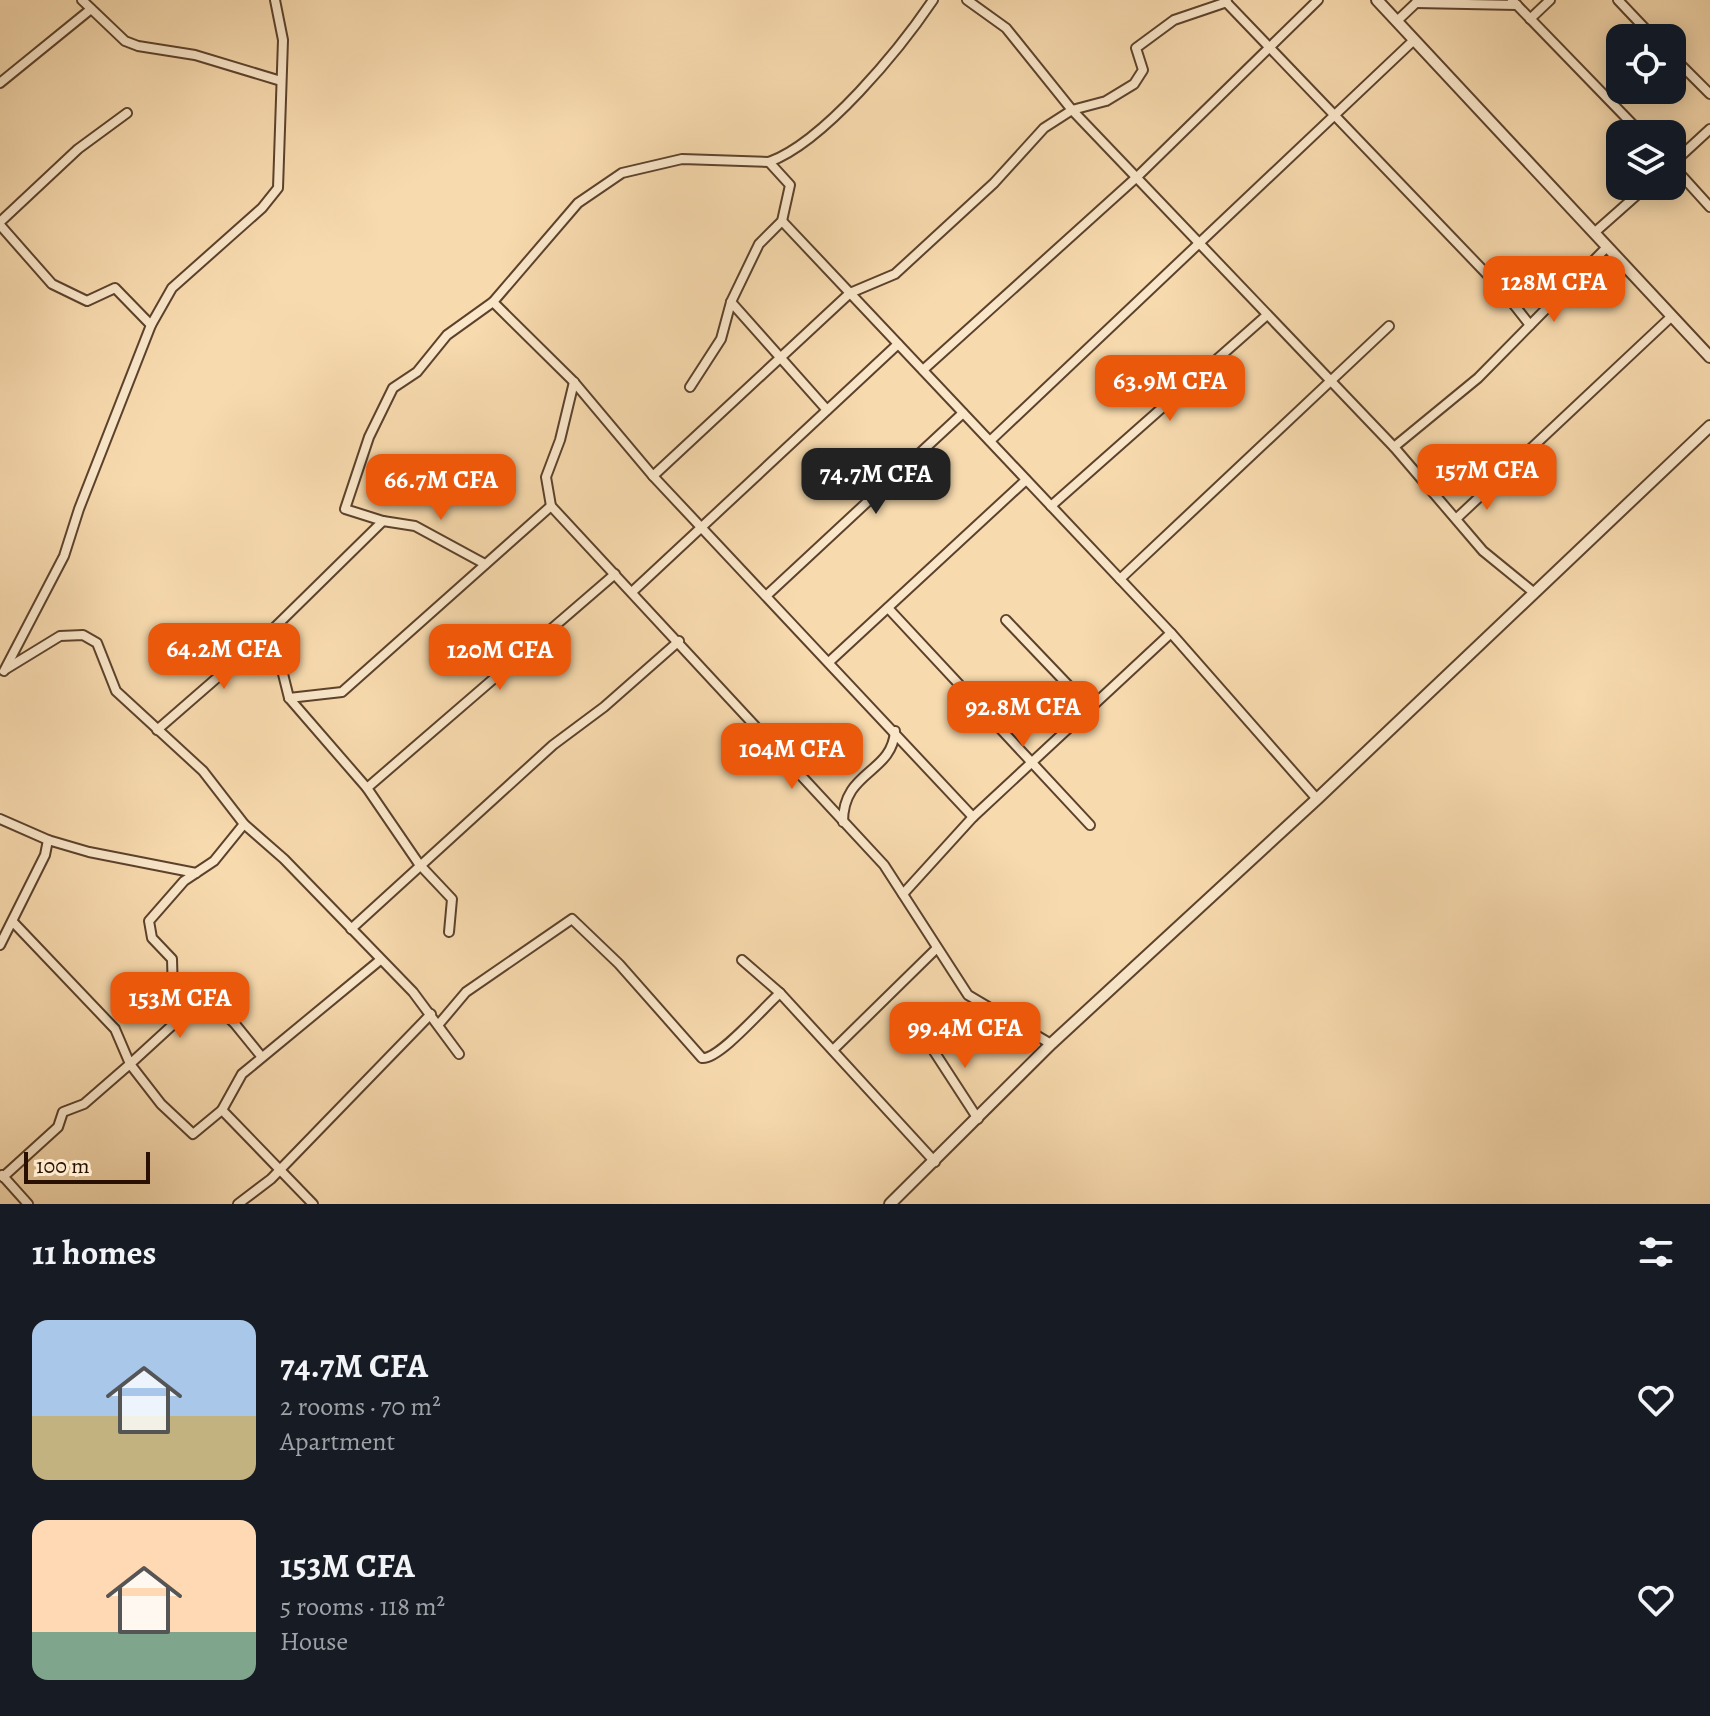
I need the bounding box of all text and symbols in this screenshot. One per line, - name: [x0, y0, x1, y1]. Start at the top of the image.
- map controls: [1606, 24, 1686, 200]
- button: locate: [1606, 24, 1686, 104]
- button: layers: [1606, 120, 1686, 200]
- pin: 128M CFA: [1471, 256, 1637, 324]
- text: 128M CFA: [1501, 264, 1607, 299]
- pin: 63.9M CFA: [1078, 355, 1262, 423]
- text: 63.9M CFA: [1113, 363, 1227, 398]
- pin: 157M CFA: [1404, 444, 1570, 512]
- pin: 74.7M CFA: [784, 448, 968, 516]
- text: 157M CFA: [1435, 452, 1539, 487]
- pin: 66.7M CFA: [349, 454, 533, 522]
- text: 74.7M CFA: [819, 456, 933, 491]
- text: 66.7M CFA: [384, 462, 498, 497]
- pin: 64.2M CFA: [132, 623, 316, 691]
- pin: 120M CFA: [417, 624, 583, 692]
- text: 64.2M CFA: [166, 631, 282, 666]
- text: 120M CFA: [447, 632, 553, 667]
- pin: 92.8M CFA: [931, 681, 1115, 749]
- text: 92.8M CFA: [965, 689, 1081, 724]
- pin: 104M CFA: [709, 723, 875, 791]
- text: 104M CFA: [739, 731, 845, 766]
- pin: 153M CFA: [97, 972, 263, 1040]
- text: 153M CFA: [128, 980, 232, 1015]
- pin: 99.4M CFA: [873, 1002, 1057, 1070]
- text: 99.4M CFA: [908, 1010, 1022, 1045]
- scale bar: [24, 1148, 150, 1184]
- text: 100 m: [36, 1151, 90, 1181]
- text: 11 homes: [32, 1229, 156, 1276]
- icon: filters: [1634, 1230, 1678, 1274]
- text: 74.7M CFA: [280, 1342, 428, 1389]
- icon: home: [96, 1352, 192, 1448]
- icon: heart: [1634, 1378, 1678, 1422]
- text: 2 rooms · 70 m²: [280, 1389, 441, 1424]
- text: Apartment: [280, 1424, 395, 1459]
- text: 153M CFA: [280, 1542, 415, 1589]
- icon: home: [96, 1552, 192, 1648]
- icon: heart: [1634, 1578, 1678, 1622]
- text: 5 rooms · 118 m²: [280, 1589, 445, 1624]
- text: House: [280, 1624, 348, 1659]

